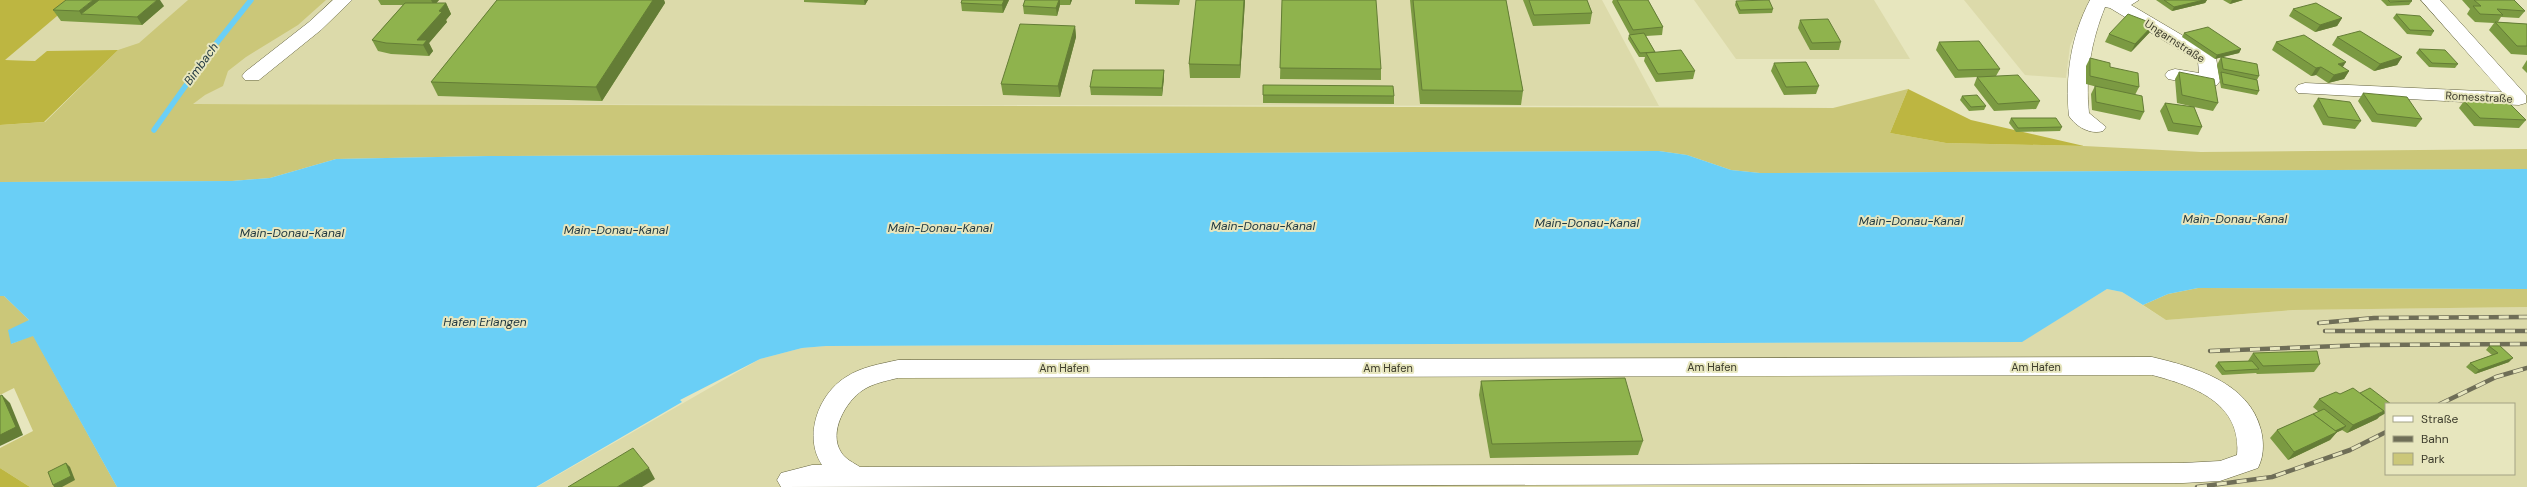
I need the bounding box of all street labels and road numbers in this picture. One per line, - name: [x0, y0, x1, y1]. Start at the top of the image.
- street label: Ungarnstraße: [2142, 16, 2208, 66]
- street label: Romesstraße: [2445, 88, 2513, 106]
- street label: Am Hafen: [1687, 360, 1737, 374]
- street label: Am Hafen: [2011, 360, 2061, 374]
- street label: Am Hafen: [1039, 361, 1089, 375]
- street label: Am Hafen: [1363, 361, 1413, 375]

